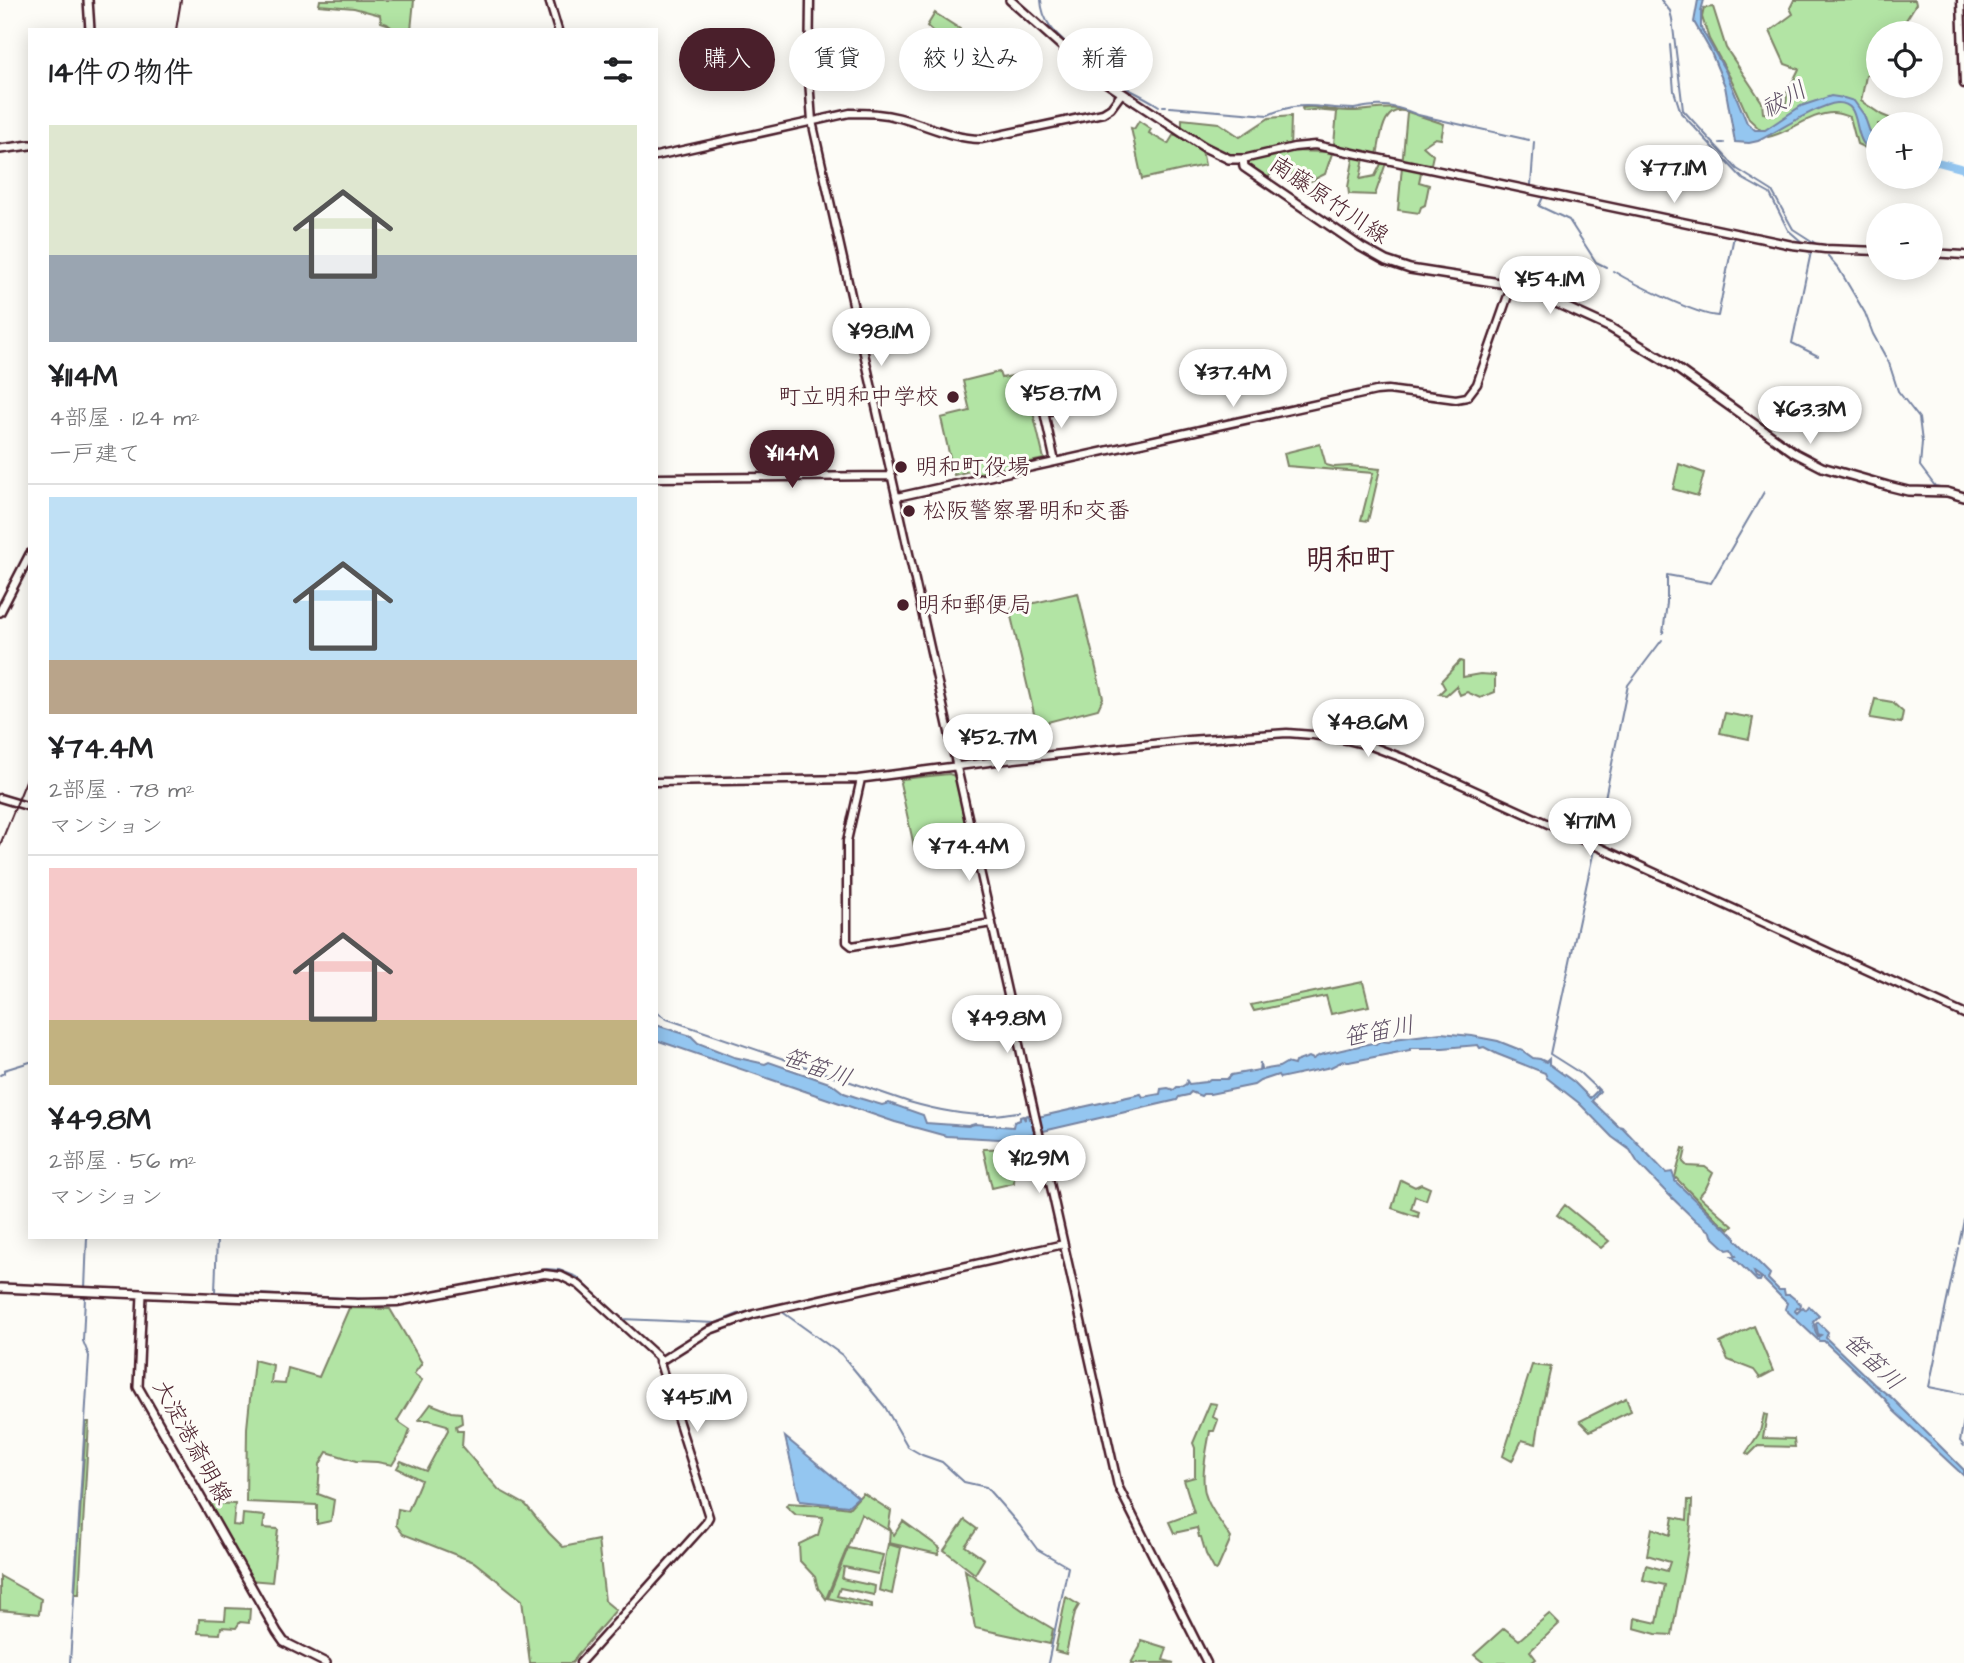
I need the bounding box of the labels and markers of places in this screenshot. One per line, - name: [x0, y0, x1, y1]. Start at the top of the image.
- pin: ¥77.1M: [1617, 146, 1731, 205]
- pin: ¥54.1M: [1493, 256, 1607, 316]
- pin: ¥98.1M: [824, 308, 938, 368]
- pin: ¥37.4M: [1176, 350, 1290, 409]
- pin: ¥58.7M: [1004, 370, 1118, 430]
- place label: 町立明和中学校: [778, 381, 939, 413]
- pin: ¥63.3M: [1753, 386, 1867, 446]
- marker: 町立明和中学校: [945, 389, 961, 405]
- pin: ¥114M: [743, 430, 841, 490]
- place label: 明和町役場: [915, 451, 1030, 483]
- marker: 明和町役場: [893, 459, 909, 475]
- place label: 松阪警察署明和交番: [923, 495, 1130, 527]
- marker: 松阪警察署明和交番: [901, 503, 917, 519]
- place label: 明和郵便局: [917, 589, 1032, 621]
- marker: 明和郵便局: [895, 597, 911, 613]
- pin: ¥48.6M: [1311, 700, 1425, 759]
- pin: ¥52.7M: [941, 714, 1055, 774]
- pin: ¥171M: [1541, 798, 1639, 858]
- pin: ¥74.4M: [912, 824, 1026, 883]
- pin: ¥49.8M: [950, 996, 1064, 1055]
- pin: ¥129M: [990, 1136, 1088, 1195]
- pin: ¥45.1M: [640, 1374, 754, 1434]

